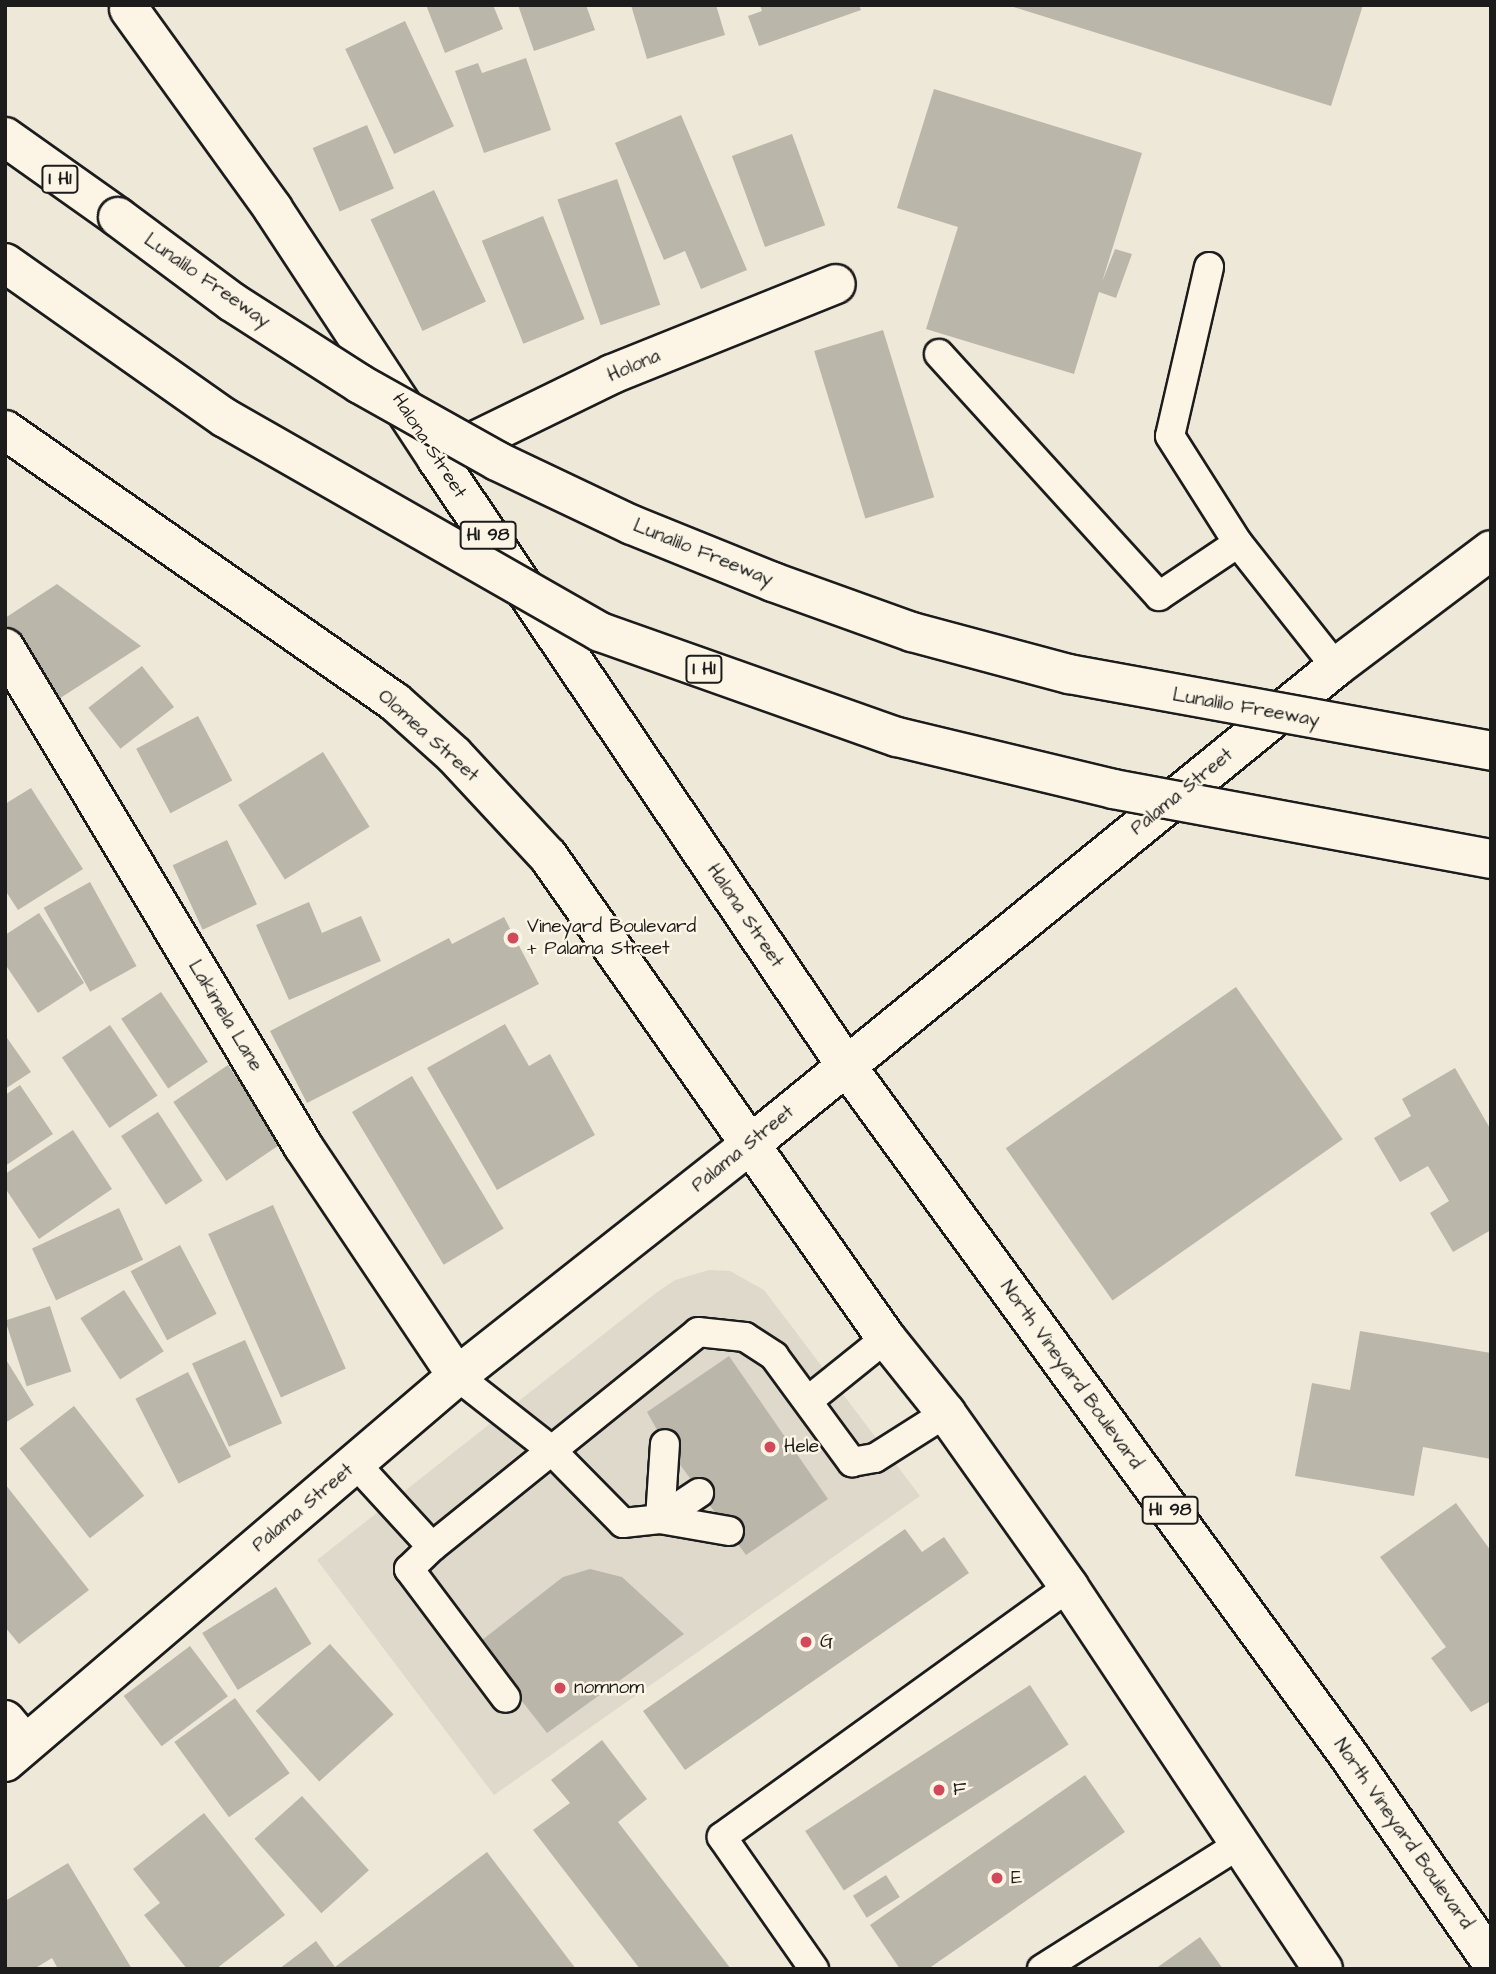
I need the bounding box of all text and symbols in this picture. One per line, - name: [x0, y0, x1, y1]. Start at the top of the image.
- road number: I H1: [41, 164, 79, 194]
- street label: Lunalilo Freeway: [140, 229, 274, 333]
- street label: Holona: [604, 345, 664, 387]
- street label: Halona Street: [387, 389, 471, 503]
- street label: Lunalilo Freeway: [630, 515, 776, 591]
- road number: HI 98: [458, 520, 518, 550]
- road number: I H1: [685, 654, 723, 684]
- street label: Lunalilo Freeway: [1171, 684, 1321, 732]
- street label: Olomea Street: [373, 685, 483, 787]
- street label: Palama Street: [1126, 744, 1238, 840]
- street label: Halona Street: [702, 860, 788, 972]
- place label: Vineyard Boulevard + Palama Street: [527, 916, 696, 960]
- marker: Vineyard Boulevard + Palama Street: [505, 930, 521, 946]
- street label: Lakimela Lane: [183, 956, 267, 1076]
- street label: Palama Street: [687, 1101, 799, 1197]
- street label: North Vineyard Boulevard: [995, 1276, 1147, 1474]
- place label: Hele: [784, 1436, 819, 1458]
- marker: Hele: [762, 1439, 778, 1455]
- street label: Palama Street: [248, 1459, 358, 1557]
- road number: HI 98: [1140, 1496, 1200, 1525]
- place label: G: [820, 1631, 833, 1653]
- marker: G: [798, 1634, 814, 1650]
- place label: nomnom: [574, 1677, 644, 1699]
- marker: nomnom: [552, 1680, 568, 1696]
- street label: North Vineyard Boulevard: [1329, 1734, 1477, 1934]
- place label: F: [953, 1779, 966, 1801]
- marker: F: [931, 1782, 947, 1798]
- place label: E: [1011, 1867, 1022, 1889]
- marker: E: [989, 1870, 1005, 1886]

